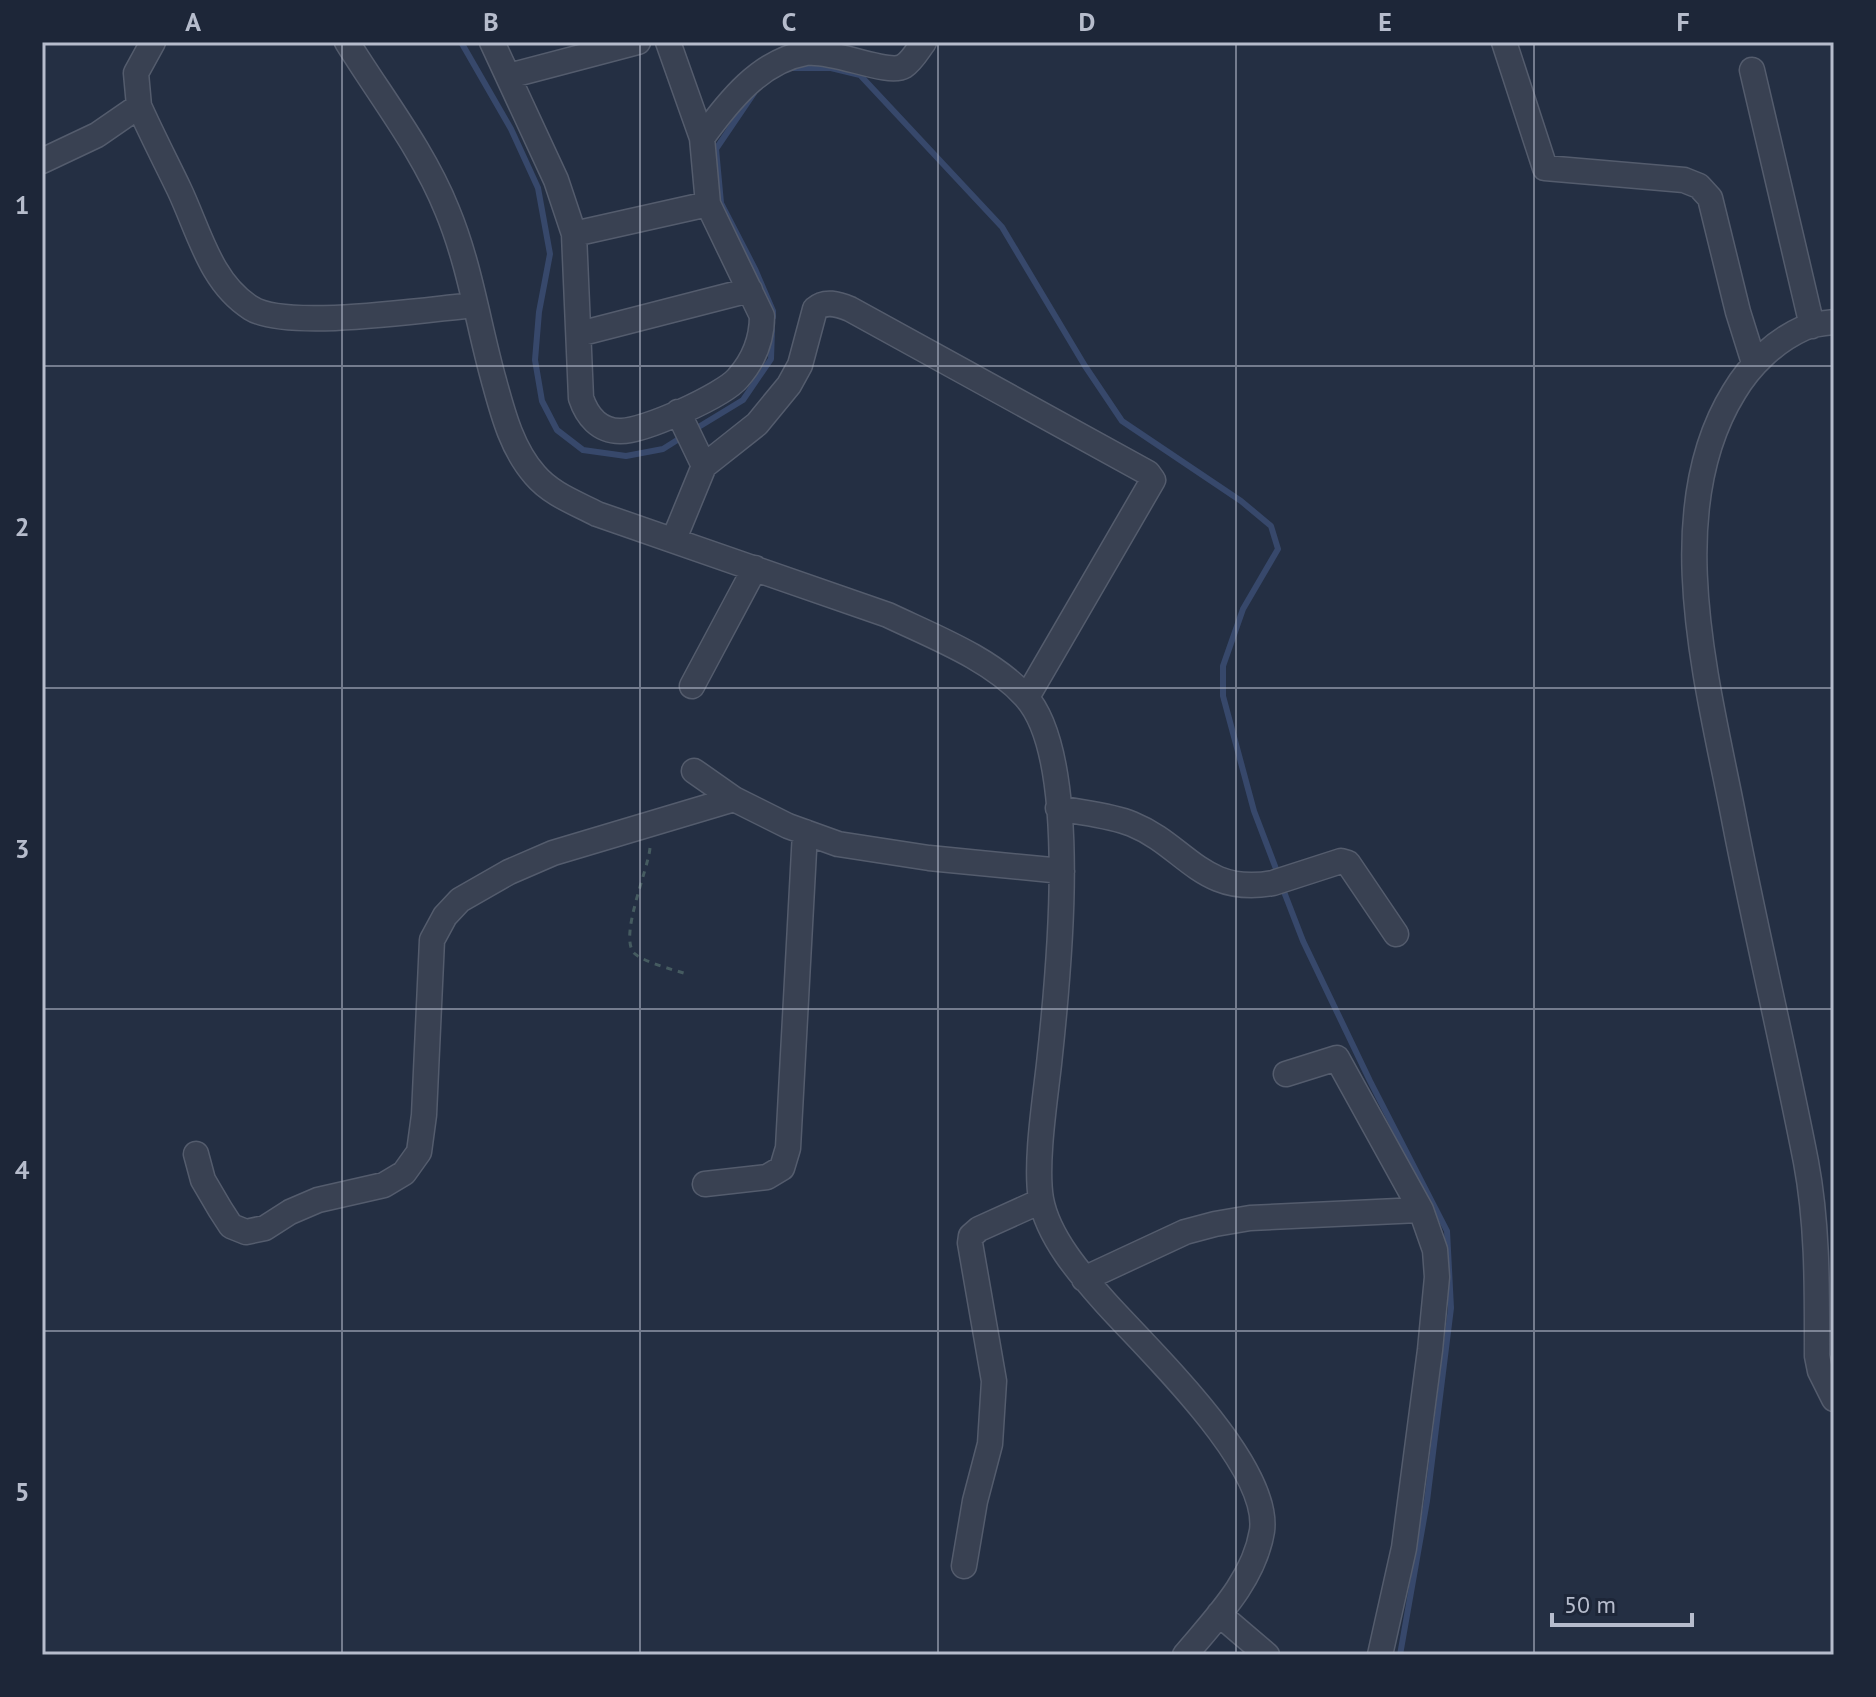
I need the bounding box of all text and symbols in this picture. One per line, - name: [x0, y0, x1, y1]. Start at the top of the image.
- text: A: [185, 5, 201, 38]
- text: B: [483, 5, 499, 38]
- text: C: [782, 5, 796, 38]
- text: D: [1079, 5, 1095, 38]
- text: E: [1378, 5, 1392, 38]
- text: F: [1676, 5, 1690, 38]
- text: 1: [15, 188, 29, 221]
- text: 2: [15, 510, 29, 543]
- text: 3: [15, 832, 29, 865]
- text: 4: [15, 1153, 30, 1186]
- text: 5: [15, 1475, 29, 1508]
- scale bar: [1552, 1577, 1692, 1627]
- text: 50 m: [1564, 1589, 1616, 1620]

